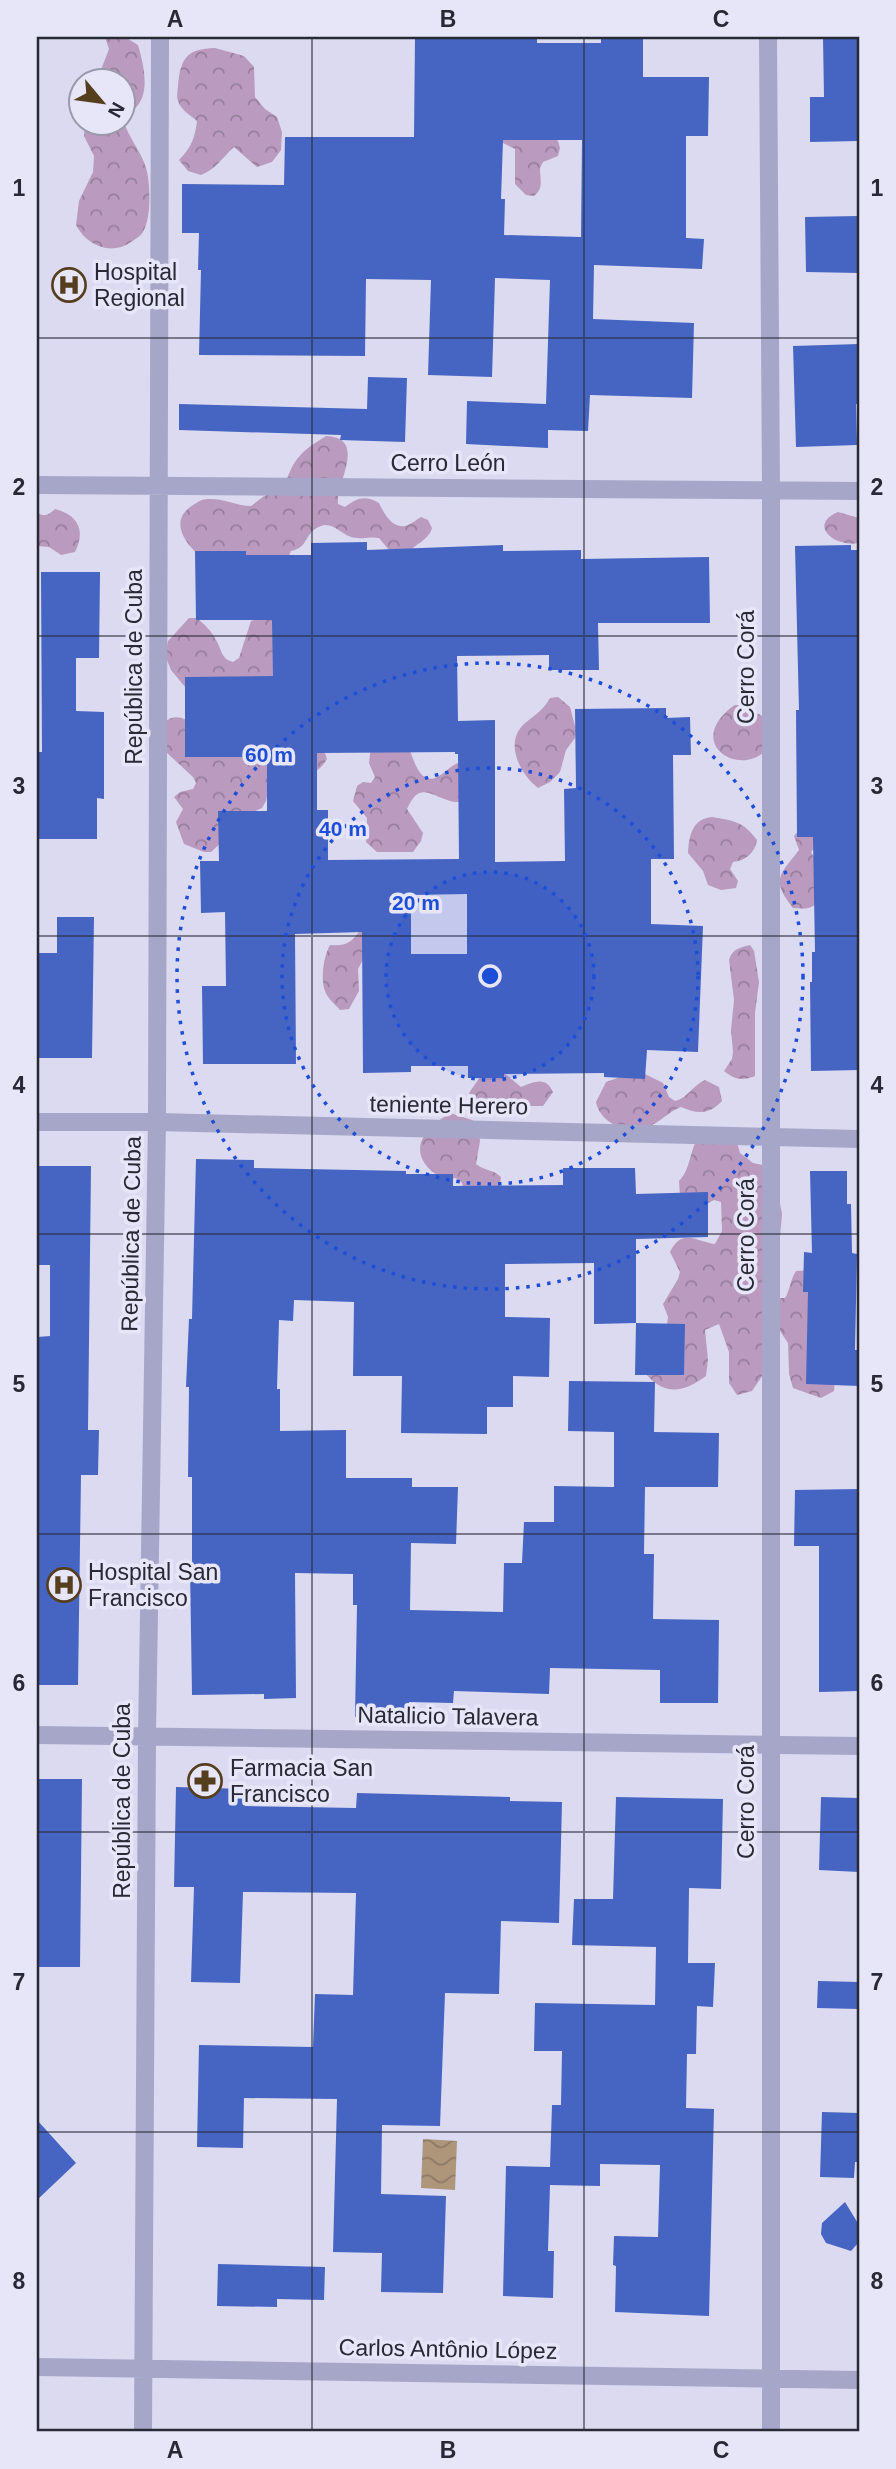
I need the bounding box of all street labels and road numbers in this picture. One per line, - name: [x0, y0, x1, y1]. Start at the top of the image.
- street label: Cerro León: [390, 450, 506, 476]
- street label: República de Cuba: [121, 569, 147, 765]
- street label: Cerro Corá: [733, 610, 759, 724]
- street label: teniente Herero: [370, 1091, 528, 1119]
- street label: República de Cuba: [116, 1136, 146, 1332]
- street label: Cerro Corá: [733, 1178, 759, 1292]
- street label: Natalicio Talavera: [357, 1701, 539, 1731]
- street label: República de Cuba: [109, 1703, 135, 1899]
- street label: Cerro Corá: [733, 1745, 759, 1859]
- street label: Carlos Antônio López: [338, 2334, 558, 2364]

